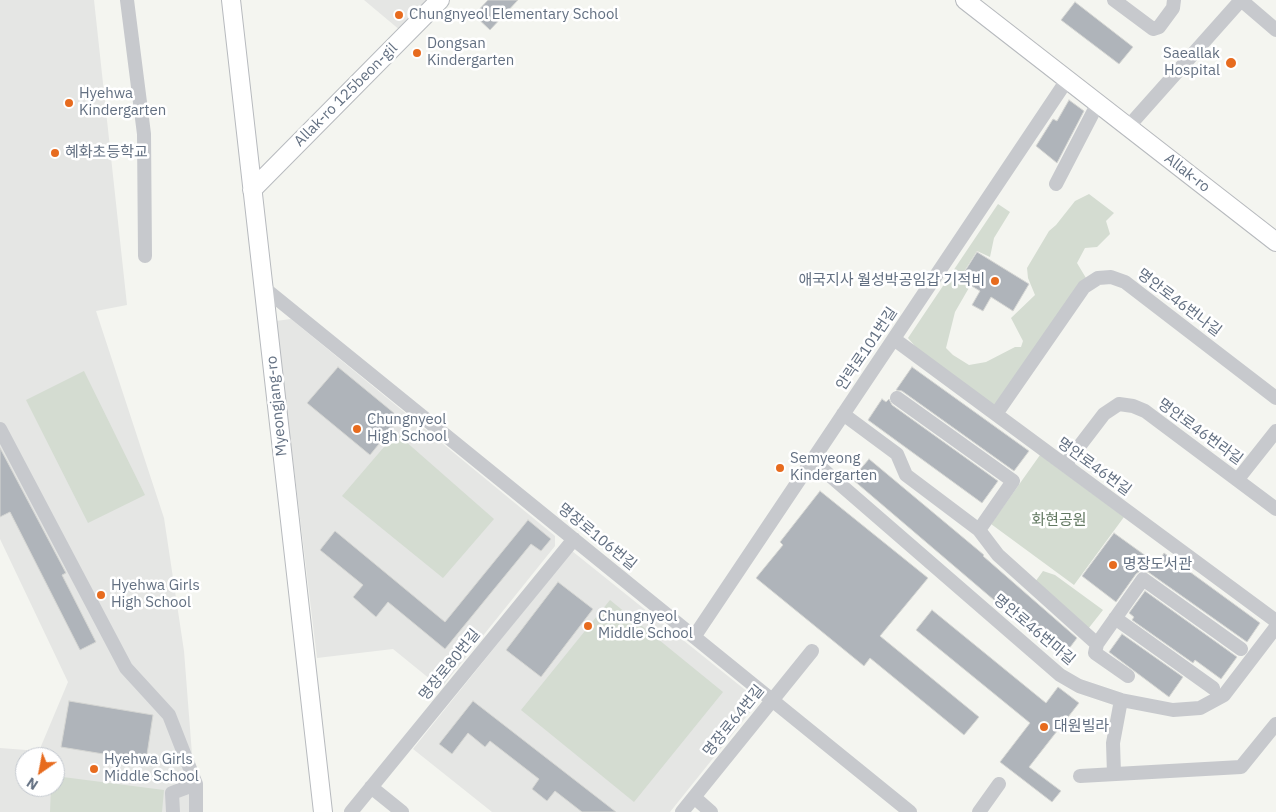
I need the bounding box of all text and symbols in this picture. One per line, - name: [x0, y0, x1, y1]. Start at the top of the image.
- place label: Chungnyeol Elementary School: [409, 6, 618, 24]
- marker: Chungnyeol Elementary School: [393, 9, 405, 21]
- place label: Dongsan Kindergarten: [427, 35, 514, 70]
- street label: Allak-ro 125beon-gil: [291, 40, 401, 150]
- place label: Saeallak Hospital: [1163, 45, 1220, 80]
- marker: Dongsan Kindergarten: [411, 47, 423, 59]
- marker: Saeallak Hospital: [1224, 56, 1238, 70]
- place label: Hyehwa Kindergarten: [79, 85, 166, 120]
- marker: Hyehwa Kindergarten: [63, 97, 75, 109]
- place label: 혜화초등학교: [65, 144, 148, 162]
- marker: 혜화초등학교: [49, 147, 61, 159]
- street label: Allak-ro: [1161, 150, 1213, 196]
- street label: 명안로46번나길: [1133, 265, 1225, 341]
- place label: 애국지사 월성박공임갑 기적비: [799, 272, 985, 290]
- marker: 애국지사 월성박공임갑 기적비: [989, 275, 1001, 287]
- street label: 안락로101번길: [833, 304, 901, 394]
- street label: Myeongjang-ro: [263, 355, 291, 457]
- street label: 명안로46번라길: [1154, 395, 1246, 469]
- place label: Chungnyeol High School: [367, 411, 447, 446]
- marker: Chungnyeol High School: [351, 423, 363, 435]
- street label: 명안로46번길: [1054, 434, 1134, 500]
- place label: Semyeong Kindergarten: [790, 450, 877, 485]
- marker: Semyeong Kindergarten: [774, 462, 786, 474]
- street label: 명장로106번길: [554, 500, 640, 574]
- park label: 화현공원: [1031, 512, 1087, 530]
- place label: 명장도서관: [1123, 556, 1192, 574]
- marker: 명장도서관: [1107, 559, 1119, 571]
- place label: Hyehwa Girls High School: [111, 577, 200, 612]
- marker: Hyehwa Girls High School: [95, 589, 107, 601]
- street label: 명안로46번마길: [990, 591, 1078, 669]
- place label: Chungnyeol Middle School: [598, 608, 693, 643]
- marker: Chungnyeol Middle School: [582, 620, 594, 632]
- street label: 명장로80번길: [416, 626, 484, 704]
- street label: 명장로64번길: [700, 682, 768, 760]
- place label: 대원빌라: [1054, 718, 1109, 736]
- marker: 대원빌라: [1038, 721, 1050, 733]
- north arrow: [15, 747, 65, 797]
- place label: Hyehwa Girls Middle School: [104, 751, 199, 786]
- marker: Hyehwa Girls Middle School: [88, 763, 100, 775]
- text: N: [23, 773, 42, 794]

